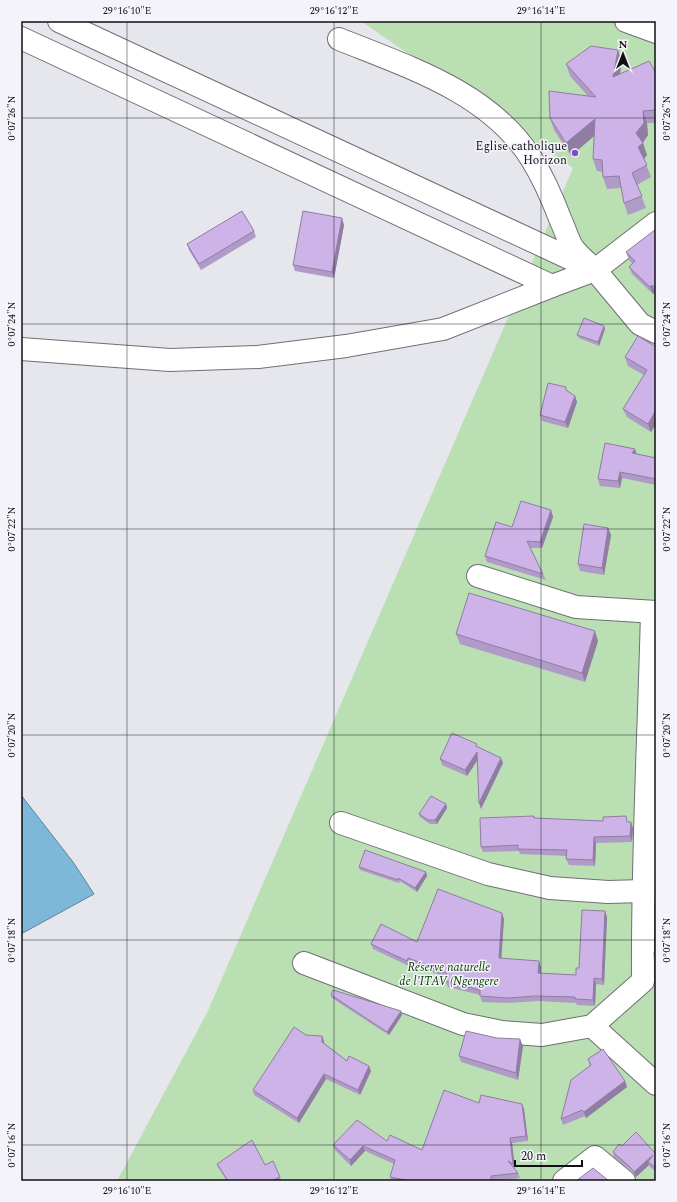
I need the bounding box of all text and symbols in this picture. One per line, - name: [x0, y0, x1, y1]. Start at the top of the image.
- text: 29°16'10"E: [103, 3, 151, 19]
- text: 29°16'12"E: [310, 3, 358, 19]
- text: 29°16'14"E: [517, 3, 565, 19]
- north arrow: [603, 34, 643, 74]
- text: N: [619, 36, 628, 53]
- text: 0°07'26"N: [4, 96, 20, 141]
- text: 0°07'26"N: [659, 96, 675, 141]
- place label: Eglise catholique Horizon: [476, 137, 567, 170]
- marker: Eglise catholique Horizon: [570, 148, 580, 158]
- text: 0°07'24"N: [4, 302, 20, 347]
- text: 0°07'24"N: [659, 302, 675, 347]
- text: 0°07'22"N: [4, 507, 20, 552]
- text: 0°07'22"N: [659, 507, 675, 552]
- text: 0°07'20"N: [4, 713, 20, 758]
- text: 0°07'20"N: [659, 713, 675, 758]
- text: 0°07'18"N: [4, 918, 20, 963]
- text: 0°07'18"N: [659, 918, 675, 963]
- park label: Réserve naturelle de l'ITAV (Ngengere: [399, 958, 499, 991]
- text: 0°07'16"N: [4, 1123, 20, 1168]
- text: 0°07'16"N: [659, 1123, 675, 1168]
- scale bar: [515, 1142, 582, 1168]
- text: 20 m: [521, 1147, 546, 1166]
- text: 29°16'10"E: [103, 1183, 151, 1199]
- text: 29°16'12"E: [310, 1183, 358, 1199]
- text: 29°16'14"E: [517, 1183, 565, 1199]

